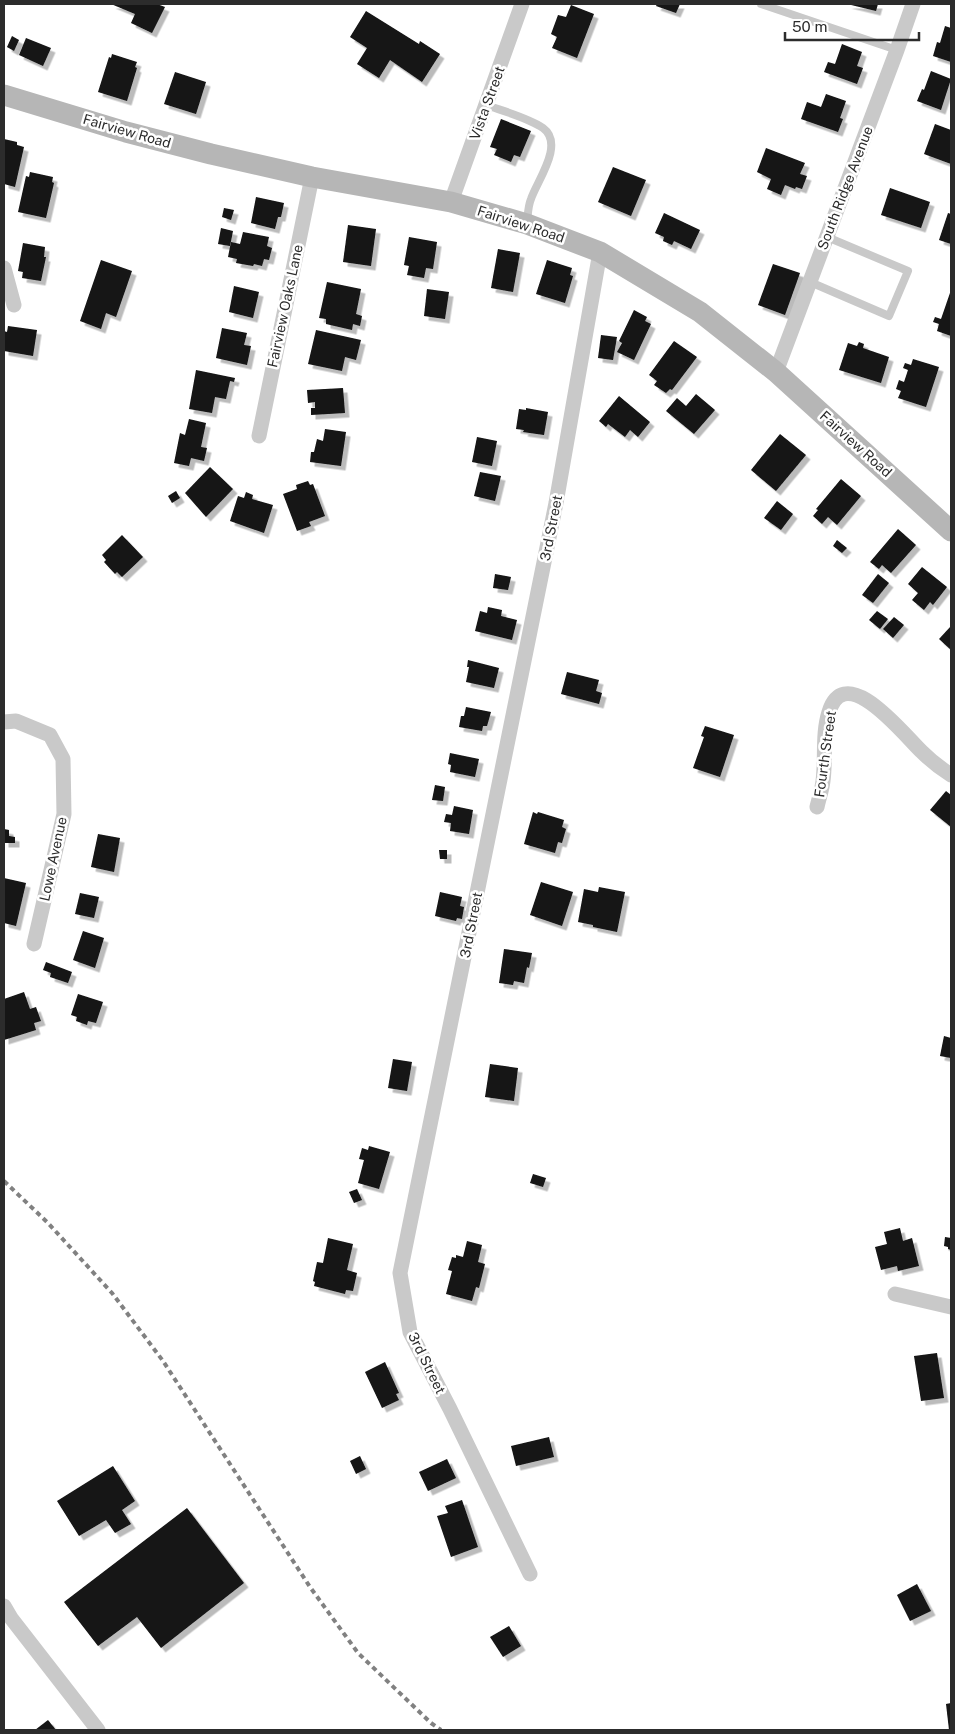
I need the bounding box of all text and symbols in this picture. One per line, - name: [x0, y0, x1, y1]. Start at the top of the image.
- scale bar: [785, 10, 919, 42]
- text: 50 m: [792, 18, 827, 35]
- street label: Vista Street: [466, 64, 508, 142]
- street label: Fairview Road: [81, 111, 173, 151]
- street label: South Ridge Avenue: [814, 124, 876, 252]
- street label: Fairview Road: [475, 202, 567, 246]
- street label: Fairview Oaks Lane: [264, 243, 306, 369]
- street label: Fairview Road: [817, 408, 895, 480]
- street label: 3rd Street: [537, 494, 565, 562]
- street label: Fourth Street: [811, 710, 839, 798]
- street label: Lowe Avenue: [36, 815, 70, 903]
- street label: 3rd Street: [457, 891, 485, 959]
- street label: 3rd Street: [405, 1329, 449, 1397]

